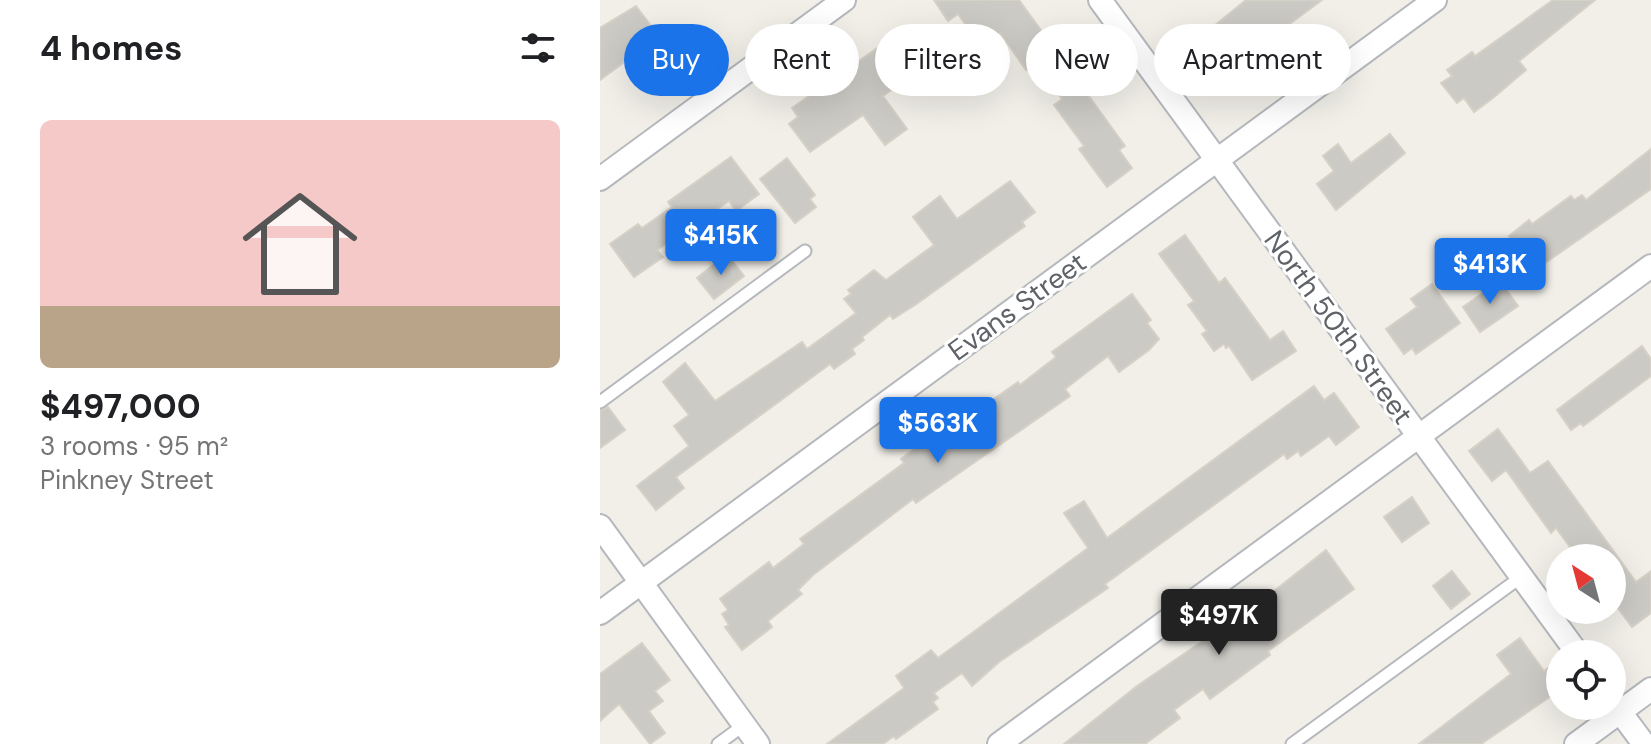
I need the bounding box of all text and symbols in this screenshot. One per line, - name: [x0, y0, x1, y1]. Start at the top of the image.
- chip: Buy: [624, 24, 729, 96]
- chip: Rent: [745, 24, 859, 96]
- chip: Filters: [875, 24, 1010, 96]
- chip: New: [1026, 24, 1138, 96]
- chip: Apartment: [1154, 24, 1351, 96]
- text: 4 homes: [40, 26, 182, 71]
- icon: filters: [516, 26, 560, 70]
- icon: home: [228, 172, 372, 316]
- pin: $415K: [665, 209, 777, 277]
- text: $415K: [683, 218, 759, 252]
- street label: North 50th Street: [1256, 223, 1421, 432]
- pin: $413K: [1434, 238, 1546, 306]
- street label: Evans Street: [941, 244, 1094, 369]
- text: $413K: [1453, 247, 1527, 281]
- text: $497,000: [40, 384, 201, 429]
- pin: $563K: [882, 397, 994, 465]
- text: $563K: [897, 406, 979, 440]
- text: 3 rooms · 95 m²: [40, 429, 228, 463]
- text: Pinkney Street: [40, 463, 214, 497]
- north arrow: [1546, 544, 1626, 624]
- map controls: [1546, 544, 1626, 720]
- pin: $497K: [1163, 589, 1275, 657]
- text: $497K: [1179, 598, 1259, 632]
- button: locate: [1546, 640, 1626, 720]

